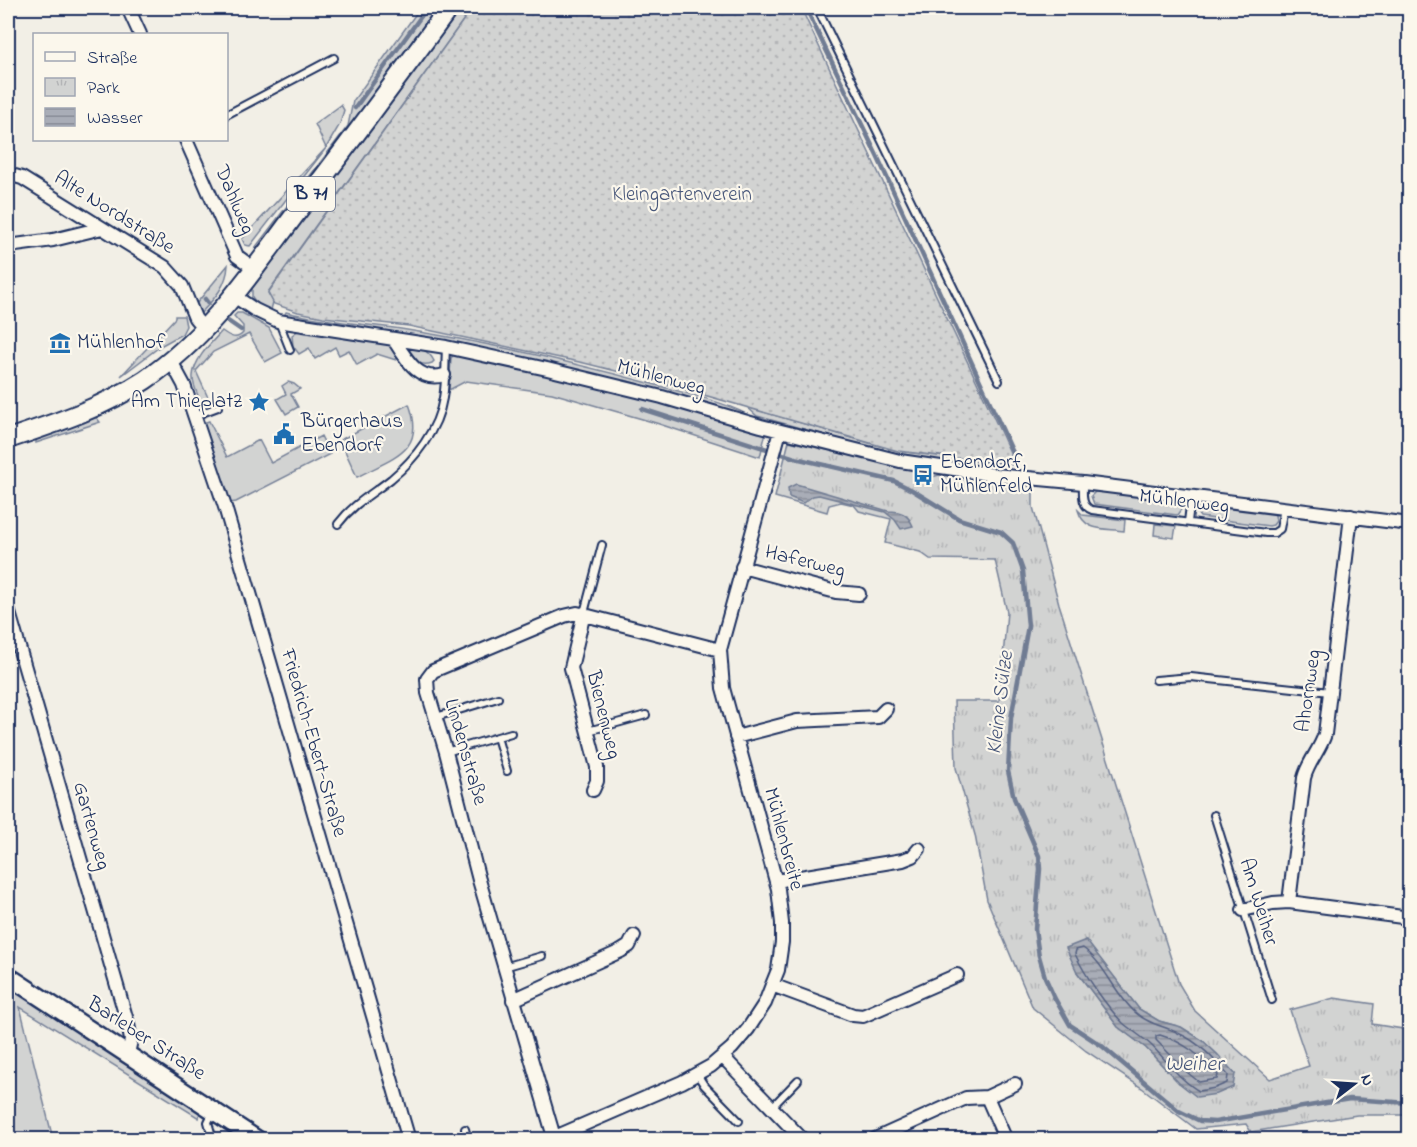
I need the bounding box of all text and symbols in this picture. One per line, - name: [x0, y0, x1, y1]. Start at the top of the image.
- legend: [33, 33, 228, 141]
- text: Straße: [87, 46, 138, 72]
- text: Park: [87, 76, 120, 102]
- text: Wasser: [87, 106, 143, 132]
- street label: Dahlweg: [204, 160, 262, 240]
- street label: Alte Nordstraße: [48, 164, 181, 262]
- road number: B 71: [287, 177, 335, 211]
- park label: Kleingartenverein: [612, 180, 752, 212]
- place label: Mühlenhof: [77, 328, 166, 358]
- museum icon: Mühlenhof: [48, 331, 72, 355]
- street label: Mühlenweg: [613, 352, 709, 406]
- place label: Am Thieplatz: [131, 387, 242, 417]
- place icon: Am Thieplatz: [247, 390, 271, 414]
- place label: Bürgerhaus Ebendorf: [300, 407, 403, 461]
- public building icon: Bürgerhaus Ebendorf: [272, 422, 296, 446]
- place label: Ebendorf, Mühlenfeld: [940, 448, 1033, 502]
- bus stop icon: Ebendorf, Mühlenfeld: [911, 463, 935, 487]
- street label: Mühlenweg: [1137, 482, 1231, 524]
- street label: Haferweg: [761, 538, 848, 588]
- street label: Friedrich-Ebert-Straße: [272, 644, 354, 841]
- water label: Kleine Sülze: [979, 648, 1023, 756]
- street label: Ahornweg: [1288, 648, 1332, 735]
- street label: Bienenweg: [575, 667, 628, 763]
- street label: Lindenstraße: [435, 695, 495, 809]
- street label: Gartenweg: [62, 778, 118, 874]
- street label: Mühlenbreite: [755, 784, 811, 894]
- street label: Am Weiher: [1231, 855, 1286, 950]
- street label: Barleber Straße: [80, 989, 212, 1089]
- water label: Weiher: [1165, 1049, 1226, 1081]
- north arrow: [1324, 1054, 1384, 1114]
- text: N: [1353, 1072, 1380, 1089]

